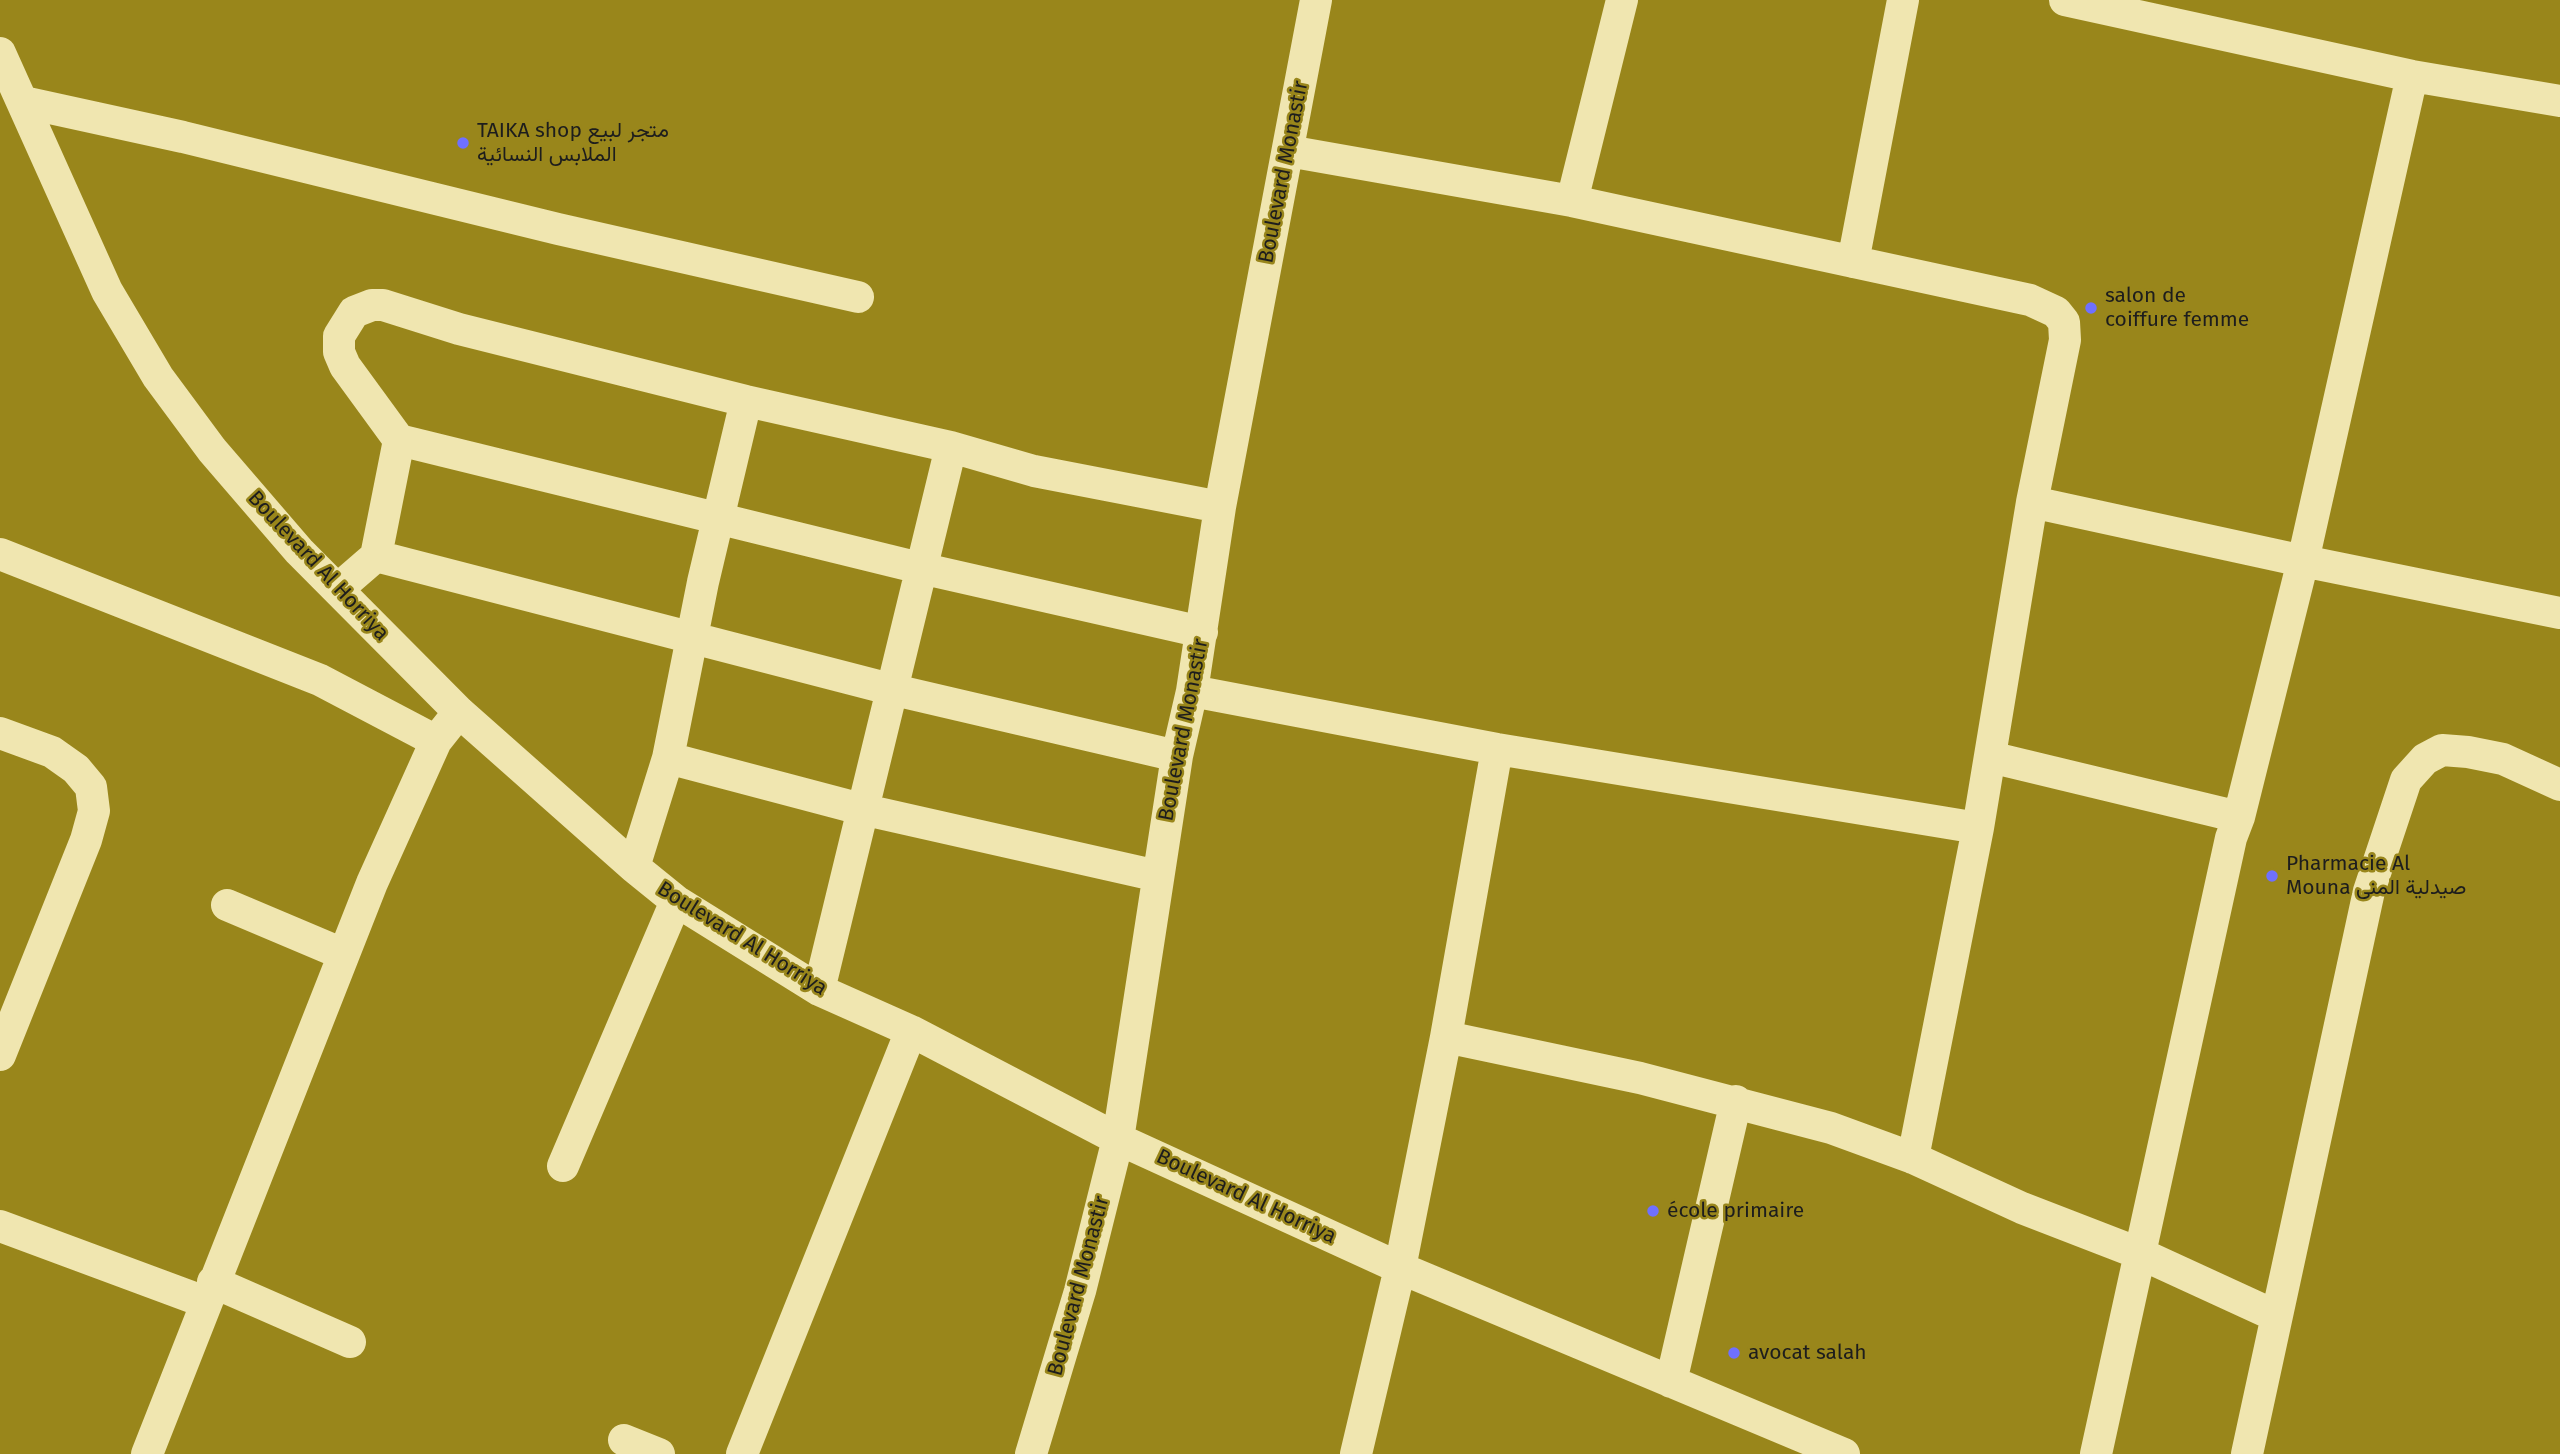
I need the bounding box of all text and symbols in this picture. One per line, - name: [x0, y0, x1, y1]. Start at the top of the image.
- street label: Boulevard Monastir: [1254, 79, 1314, 265]
- place label: TAIKA shop متجر لبيع الملابس النسائية: [477, 118, 669, 168]
- marker: TAIKA shop متجر لبيع الملابس النسائية: [455, 135, 471, 151]
- place label: salon de coiffure femme: [2105, 283, 2249, 333]
- marker: salon de coiffure femme: [2083, 300, 2099, 316]
- street label: Boulevard Al Horriya: [242, 486, 394, 646]
- street label: Boulevard Monastir: [1154, 637, 1214, 823]
- place label: Pharmacie Al Mouna صيدلية المنى: [2286, 851, 2466, 901]
- marker: Pharmacie Al Mouna صيدلية المنى: [2264, 868, 2280, 884]
- street label: Boulevard Al Horriya: [652, 877, 832, 1001]
- street label: Boulevard Al Horriya: [1152, 1144, 1340, 1250]
- street label: Boulevard Monastir: [1043, 1193, 1115, 1379]
- place label: école primaire: [1667, 1198, 1804, 1224]
- marker: école primaire: [1645, 1203, 1661, 1219]
- place label: avocat salah: [1748, 1340, 1867, 1366]
- marker: avocat salah: [1726, 1345, 1742, 1361]

